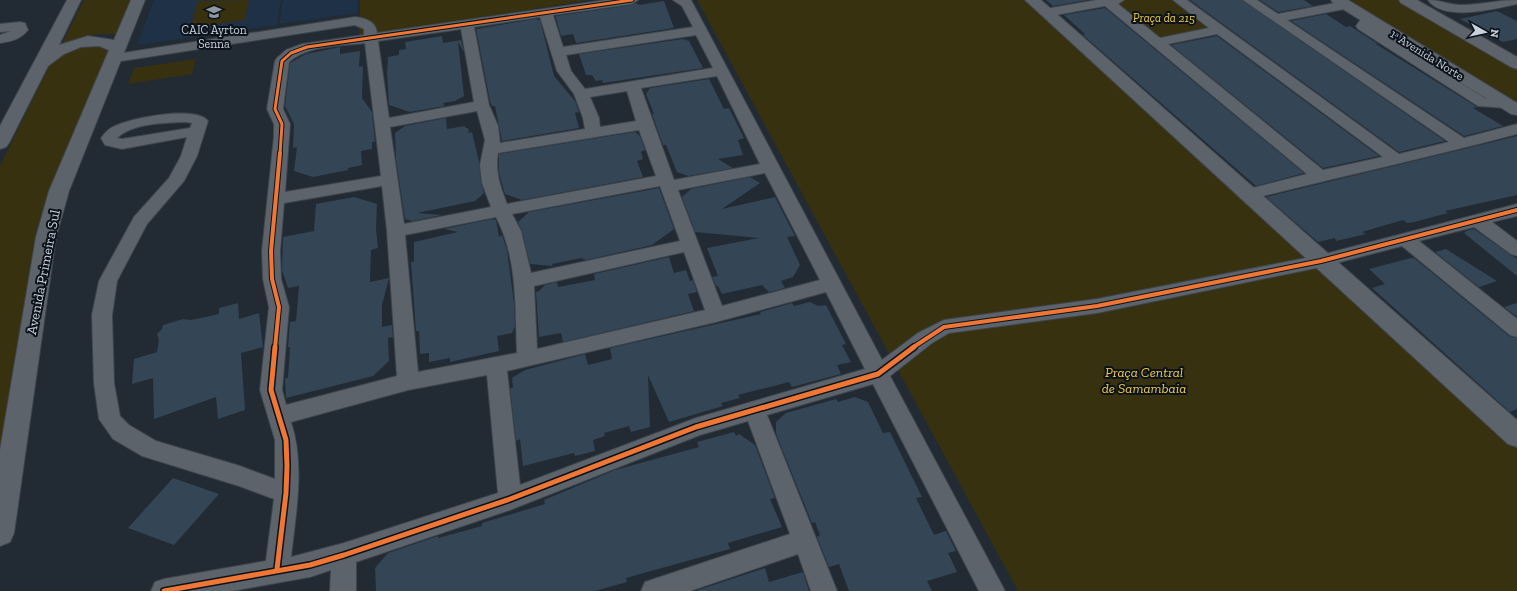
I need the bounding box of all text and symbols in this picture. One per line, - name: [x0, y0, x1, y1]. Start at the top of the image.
- school or university icon: CAIC Ayrton Senna: [205, 3, 223, 21]
- park label: Praça da 215: [1133, 11, 1195, 25]
- north arrow: [1465, 12, 1505, 52]
- place label: CAIC Ayrton Senna: [181, 23, 247, 51]
- street label: 1ᵃ Avenida Norte: [1388, 27, 1467, 83]
- text: N: [1487, 28, 1501, 39]
- street label: Avenida Primeira Sul: [23, 208, 64, 336]
- park label: Praça Central de Samambaia: [1102, 364, 1186, 397]

